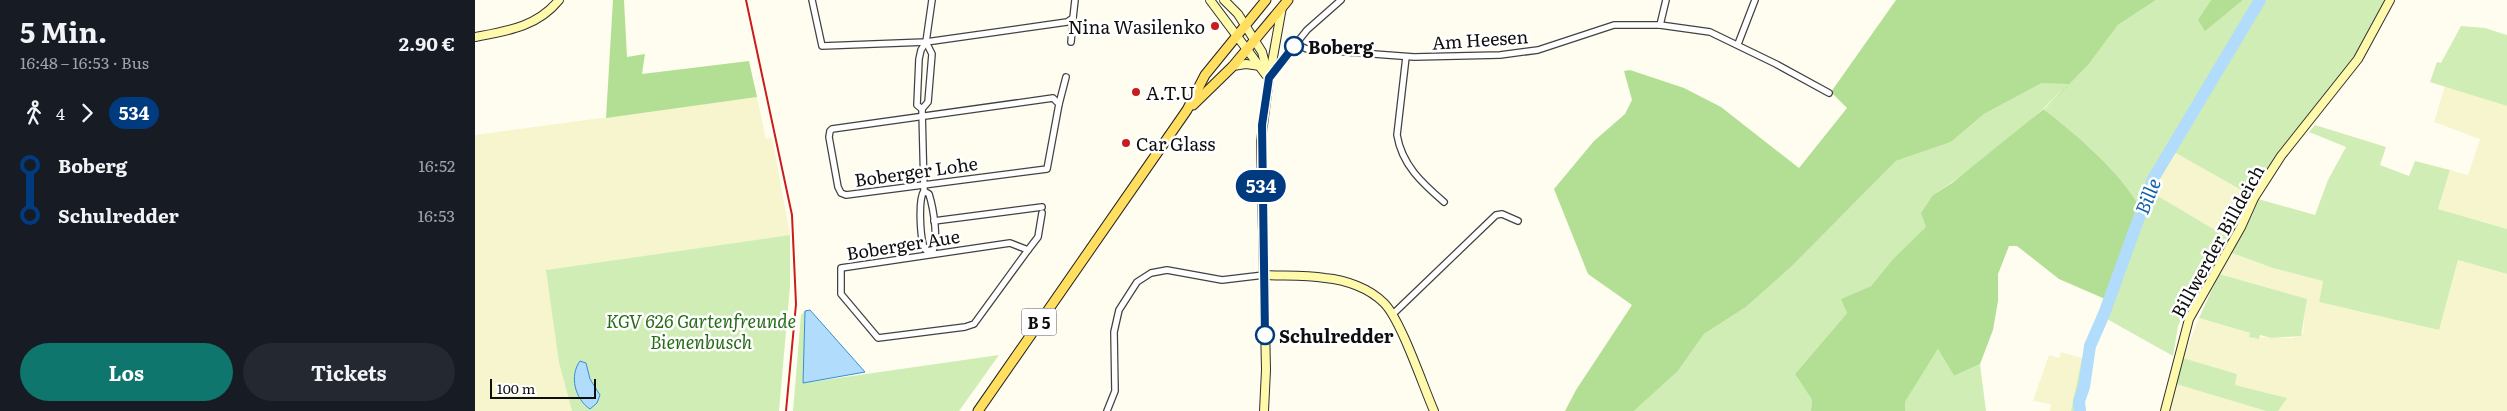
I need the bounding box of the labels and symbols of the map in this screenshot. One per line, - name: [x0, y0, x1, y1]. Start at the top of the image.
- place label: Nina Wasilenko: [1068, 13, 1205, 40]
- marker: Nina Wasilenko: [1209, 20, 1221, 32]
- street label: Am Heesen: [1431, 22, 1529, 56]
- place label: Boberg: [1308, 33, 1375, 60]
- marker: Boberg: [1284, 36, 1304, 56]
- place label: A.T.U: [1146, 79, 1195, 106]
- marker: A.T.U: [1130, 86, 1142, 98]
- place label: Car Glass: [1136, 130, 1215, 157]
- marker: Car Glass: [1120, 137, 1132, 149]
- street label: Boberger Lohe: [853, 149, 979, 193]
- street label: Billwerder Billdeich: [2164, 160, 2270, 322]
- line badge: 534: [1232, 170, 1290, 202]
- water label: Bille: [2127, 174, 2167, 218]
- street label: Boberger Aue: [844, 222, 962, 266]
- park label: KGV 626 Gartenfreunde Bienenbusch: [606, 307, 796, 355]
- road number: B 5: [1021, 308, 1057, 336]
- place label: Schulredder: [1279, 322, 1394, 349]
- marker: Schulredder: [1255, 325, 1275, 345]
- scale bar: [490, 376, 596, 399]

